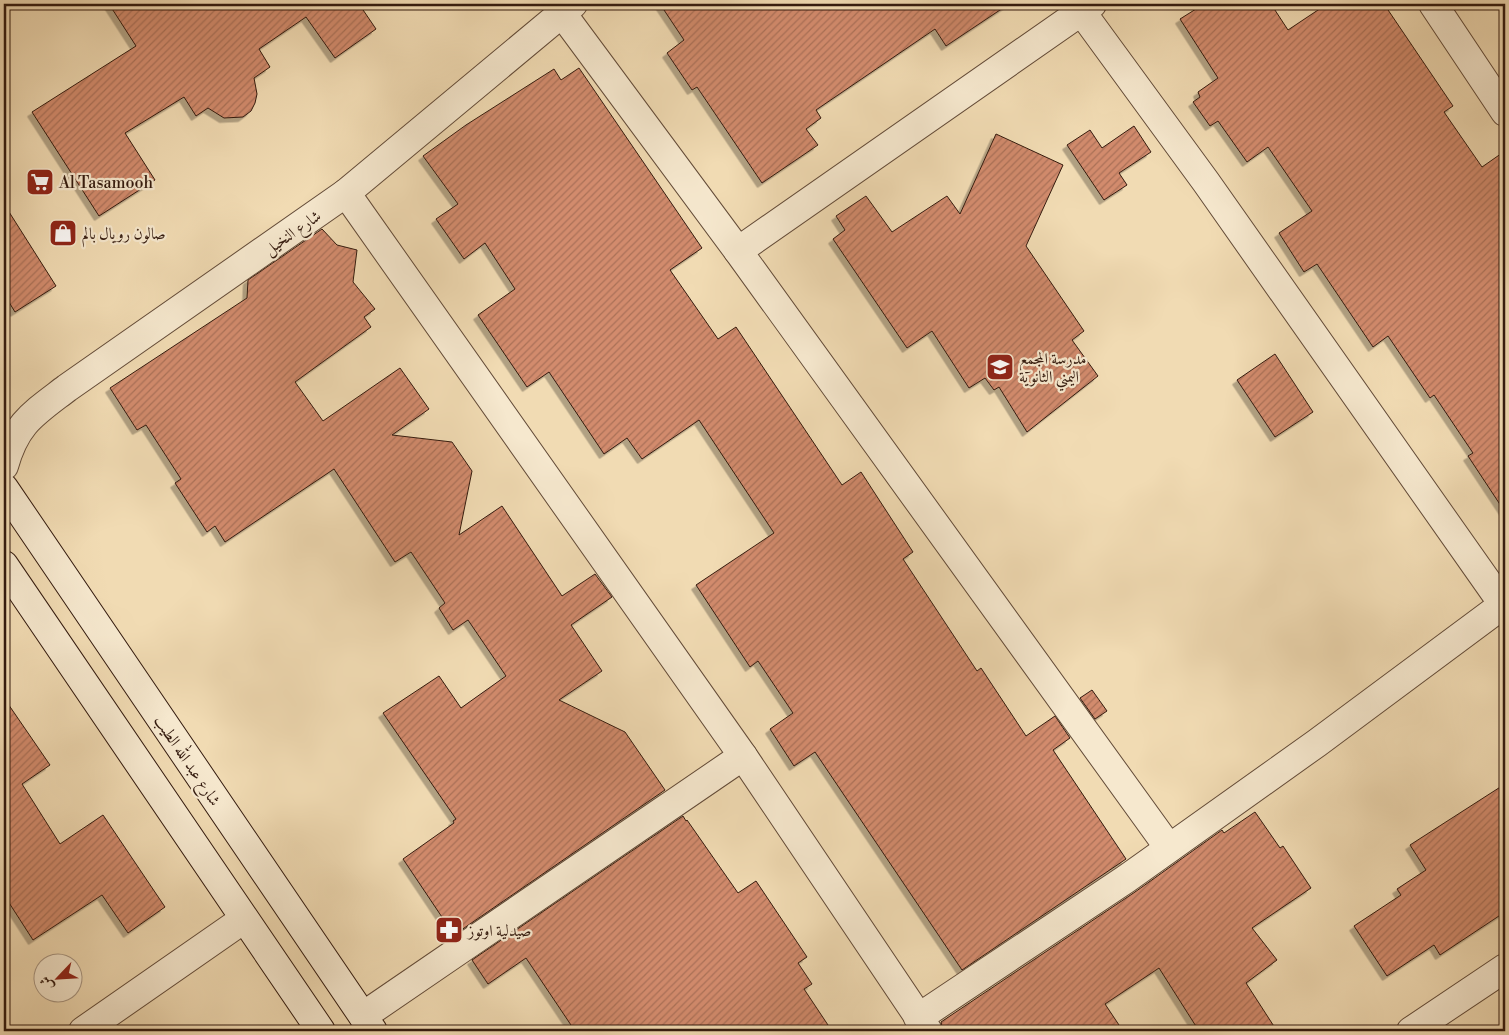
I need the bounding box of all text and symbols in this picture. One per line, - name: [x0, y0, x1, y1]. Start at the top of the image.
- supermarket icon: Al Tasamooh: [25, 167, 55, 197]
- place label: Al Tasamooh: [58, 173, 154, 193]
- street label: شارع النخيل: [260, 206, 327, 262]
- shop icon: صالون رويال بالم: [48, 218, 78, 248]
- place label: صالون رويال بالم: [82, 224, 166, 248]
- place label: مدرسة المجمع اليمني الثانوية: [1019, 349, 1087, 392]
- school or university icon: مدرسة المجمع اليمني الثانوية: [985, 352, 1015, 382]
- street label: شارع عبد الله الطيب: [147, 710, 227, 811]
- pharmacy icon: صيدلية اوتوز: [434, 915, 464, 945]
- place label: صيدلية اوتوز: [466, 921, 532, 941]
- north arrow: [32, 952, 82, 1002]
- text: ش: [36, 973, 58, 993]

